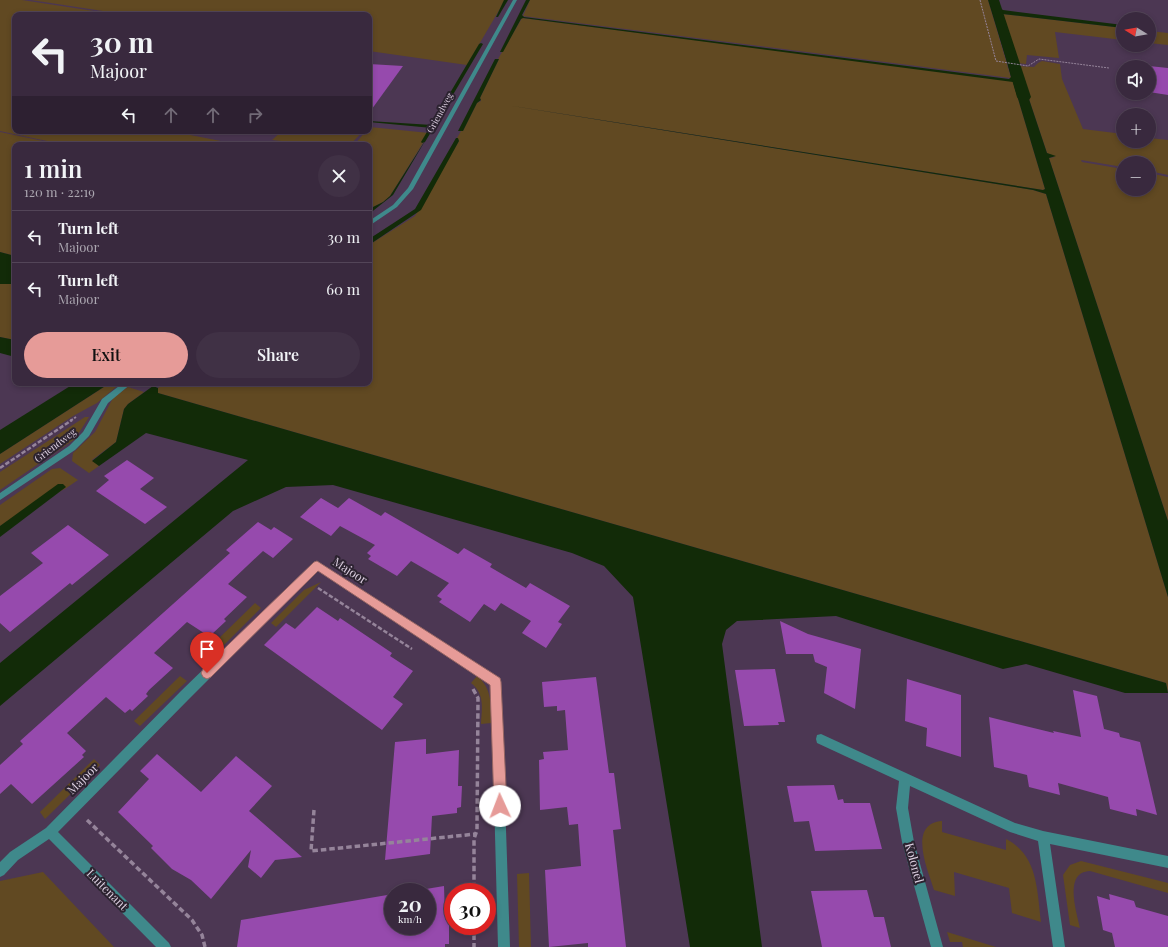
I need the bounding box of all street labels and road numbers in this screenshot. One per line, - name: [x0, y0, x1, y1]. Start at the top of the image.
- street label: Griendweg: [423, 90, 455, 135]
- street label: Griendweg: [31, 424, 79, 465]
- street label: Majoor: [330, 553, 371, 588]
- street label: Majoor: [63, 759, 102, 797]
- street label: Kolonel: [902, 841, 928, 885]
- street label: Luitenant: [84, 865, 132, 914]

